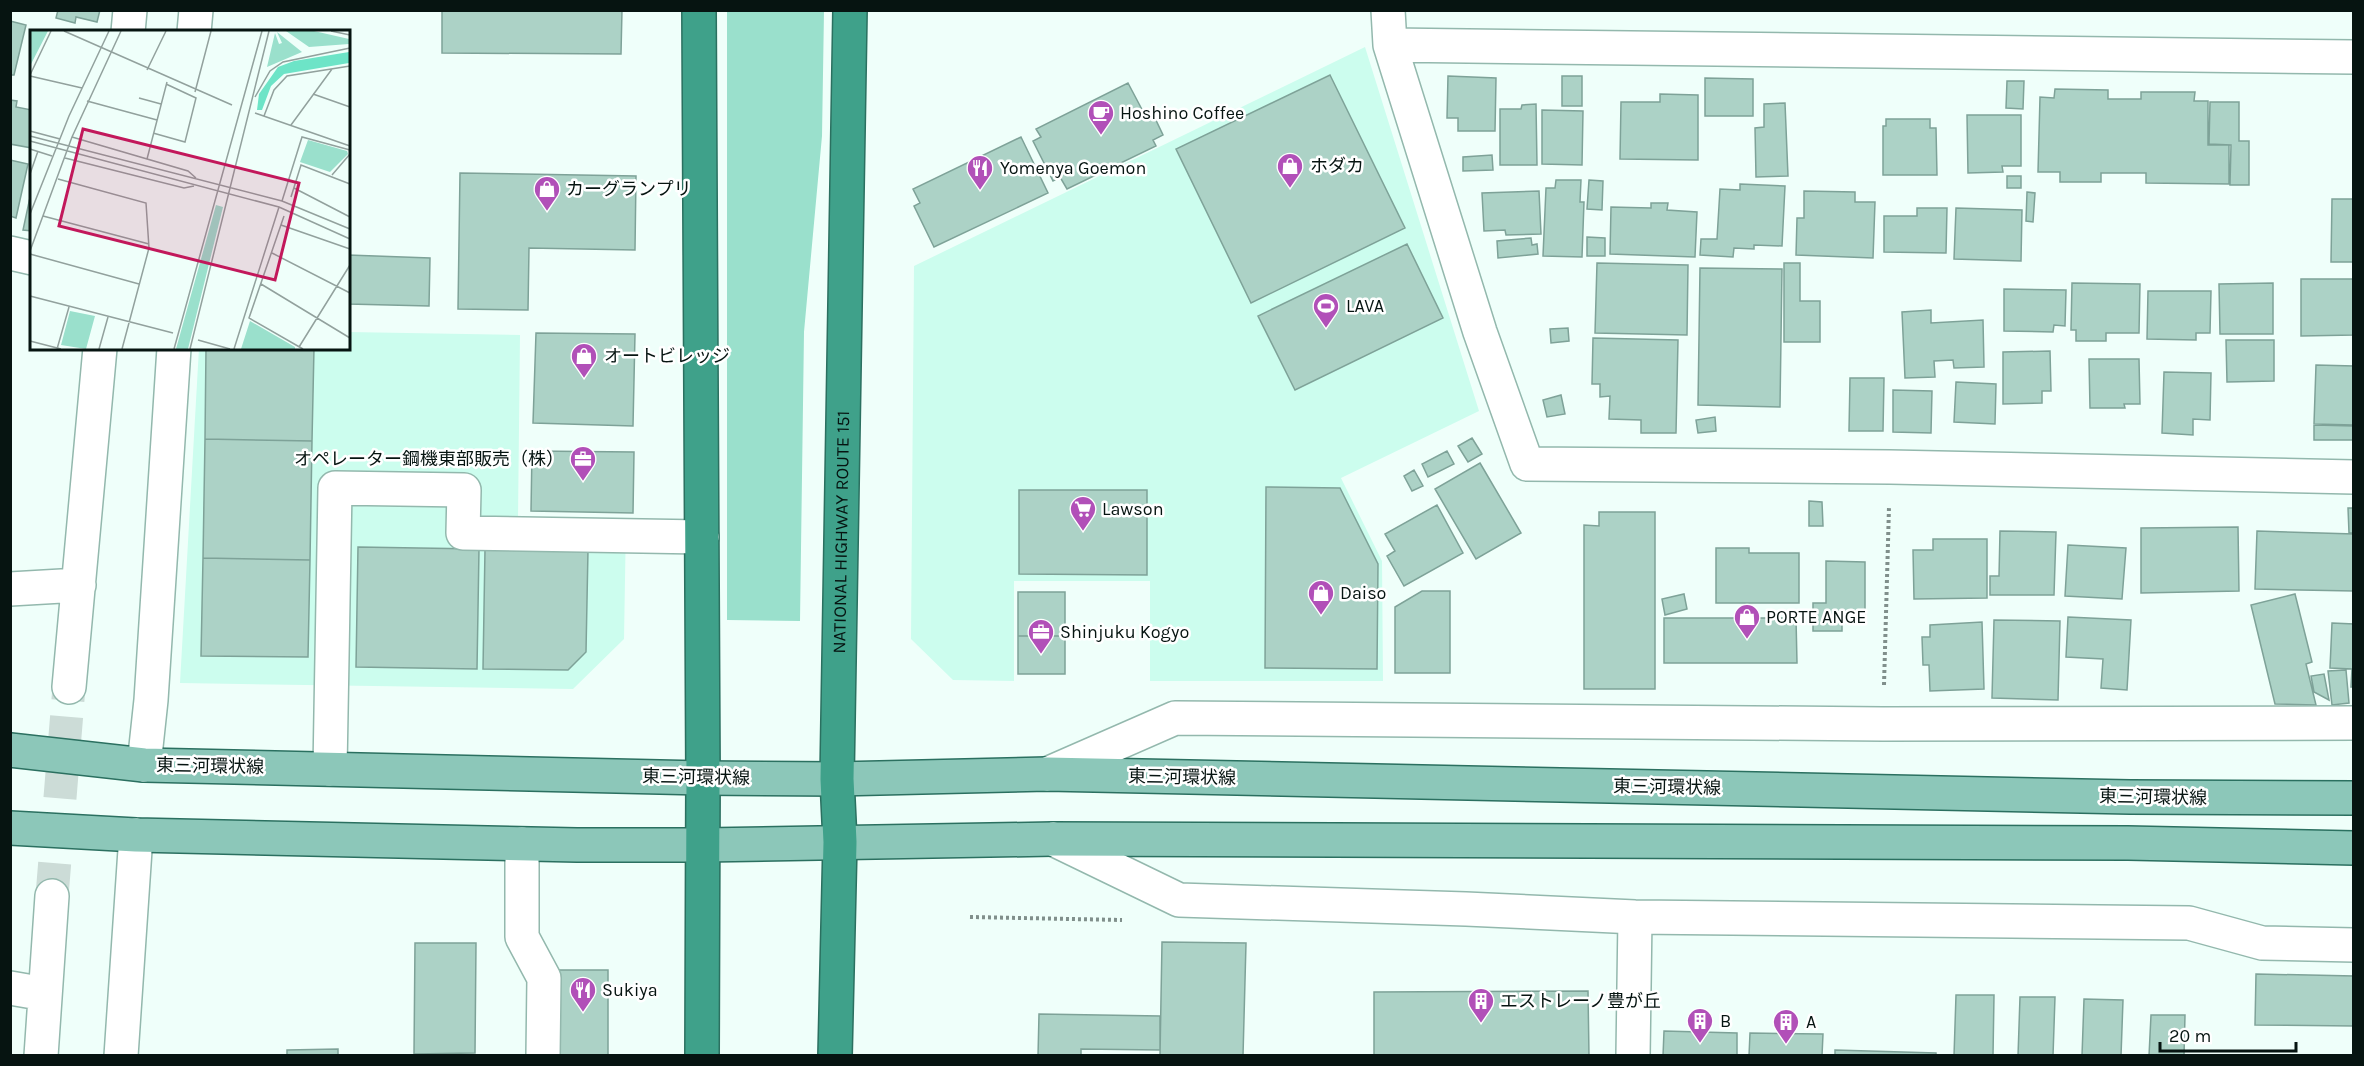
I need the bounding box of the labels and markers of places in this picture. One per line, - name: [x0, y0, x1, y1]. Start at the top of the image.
- cafe icon: Hoshino Coffee: [1086, 98, 1116, 136]
- place label: Hoshino Coffee: [1120, 102, 1244, 124]
- shop icon: ホダカ: [1275, 151, 1305, 189]
- restaurant icon: Yomenya Goemon: [965, 153, 995, 191]
- place label: ホダカ: [1310, 155, 1364, 177]
- place label: Yomenya Goemon: [1000, 157, 1146, 179]
- shop icon: カーグランプリ: [532, 174, 562, 212]
- place label: カーグランプリ: [566, 178, 691, 200]
- sports icon: LAVA: [1311, 291, 1341, 329]
- place label: LAVA: [1346, 295, 1384, 317]
- shop icon: オートビレッジ: [569, 341, 599, 379]
- place label: オートビレッジ: [604, 345, 730, 367]
- office icon: オペレーター鋼機東部販売（株）: [568, 444, 598, 482]
- place label: オペレーター鋼機東部販売（株）: [294, 448, 564, 470]
- supermarket icon: Lawson: [1068, 494, 1098, 532]
- place label: Lawson: [1102, 498, 1164, 520]
- shop icon: Daiso: [1306, 578, 1336, 616]
- place label: Daiso: [1340, 582, 1386, 604]
- shop icon: PORTE ANGE: [1732, 602, 1762, 640]
- place label: PORTE ANGE: [1766, 606, 1866, 628]
- office icon: Shinjuku Kogyo: [1026, 617, 1056, 655]
- place label: Shinjuku Kogyo: [1060, 621, 1189, 643]
- restaurant icon: Sukiya: [568, 975, 598, 1013]
- place label: Sukiya: [602, 979, 658, 1001]
- building icon: エストレーノ豊が丘: [1466, 986, 1496, 1024]
- place label: エストレーノ豊が丘: [1500, 990, 1661, 1012]
- building icon: B: [1685, 1006, 1715, 1044]
- building icon: A: [1771, 1007, 1801, 1045]
- place label: B: [1720, 1010, 1731, 1032]
- place label: A: [1806, 1011, 1816, 1033]

